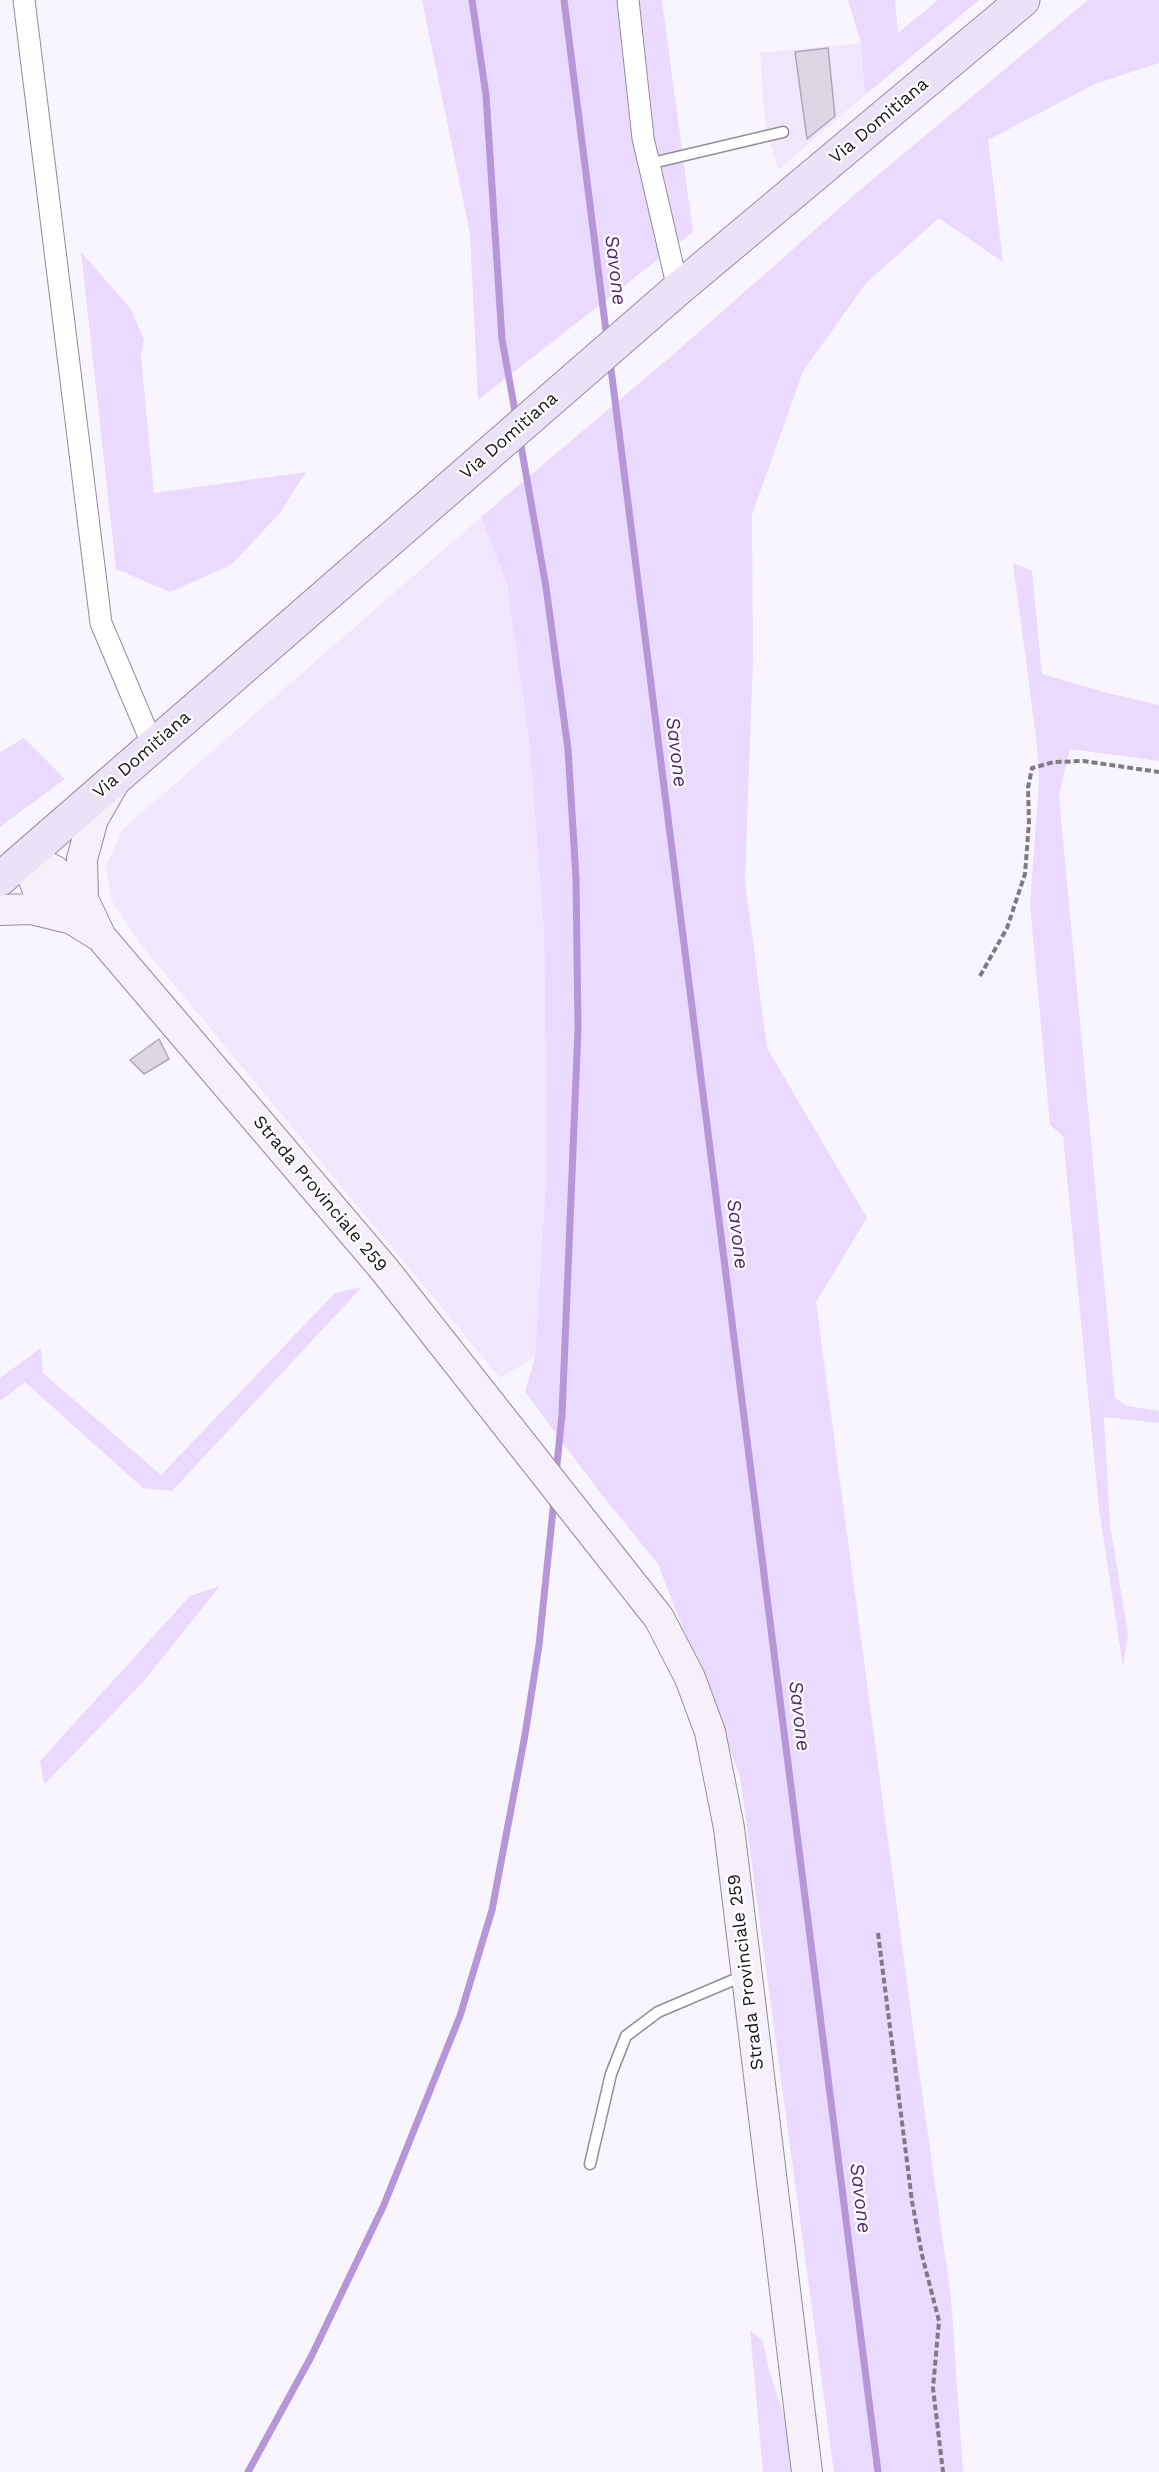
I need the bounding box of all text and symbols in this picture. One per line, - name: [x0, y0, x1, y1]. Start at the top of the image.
- street label: Via Domitiana: [825, 73, 933, 169]
- water label: Savone: [599, 234, 631, 306]
- street label: Via Domitiana: [456, 388, 562, 484]
- street label: Via Domitiana: [89, 707, 195, 803]
- water label: Savone: [660, 716, 692, 788]
- street label: Strada Provinciale 259: [248, 1112, 392, 1276]
- water label: Savone: [721, 1198, 753, 1270]
- water label: Savone: [783, 1680, 815, 1752]
- street label: Strada Provinciale 259: [723, 1873, 769, 2071]
- water label: Savone: [844, 2162, 876, 2234]

